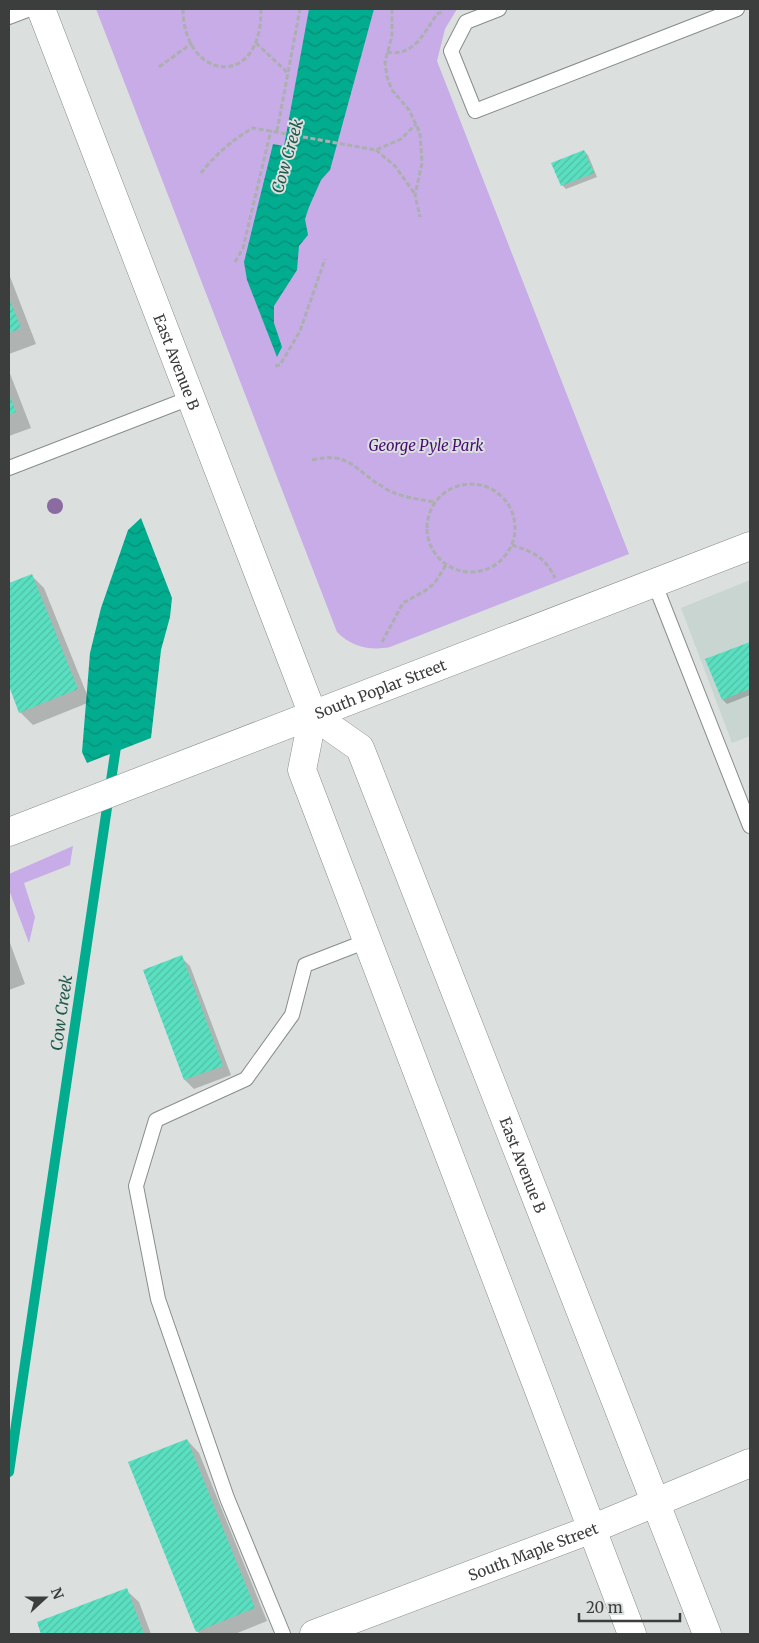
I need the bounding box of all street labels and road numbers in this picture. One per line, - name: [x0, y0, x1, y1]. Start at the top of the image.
- street label: East Avenue B: [150, 311, 204, 412]
- street label: South Poplar Street: [312, 655, 449, 723]
- street label: East Avenue B: [496, 1114, 551, 1215]
- street label: South Maple Street: [465, 1518, 601, 1584]

